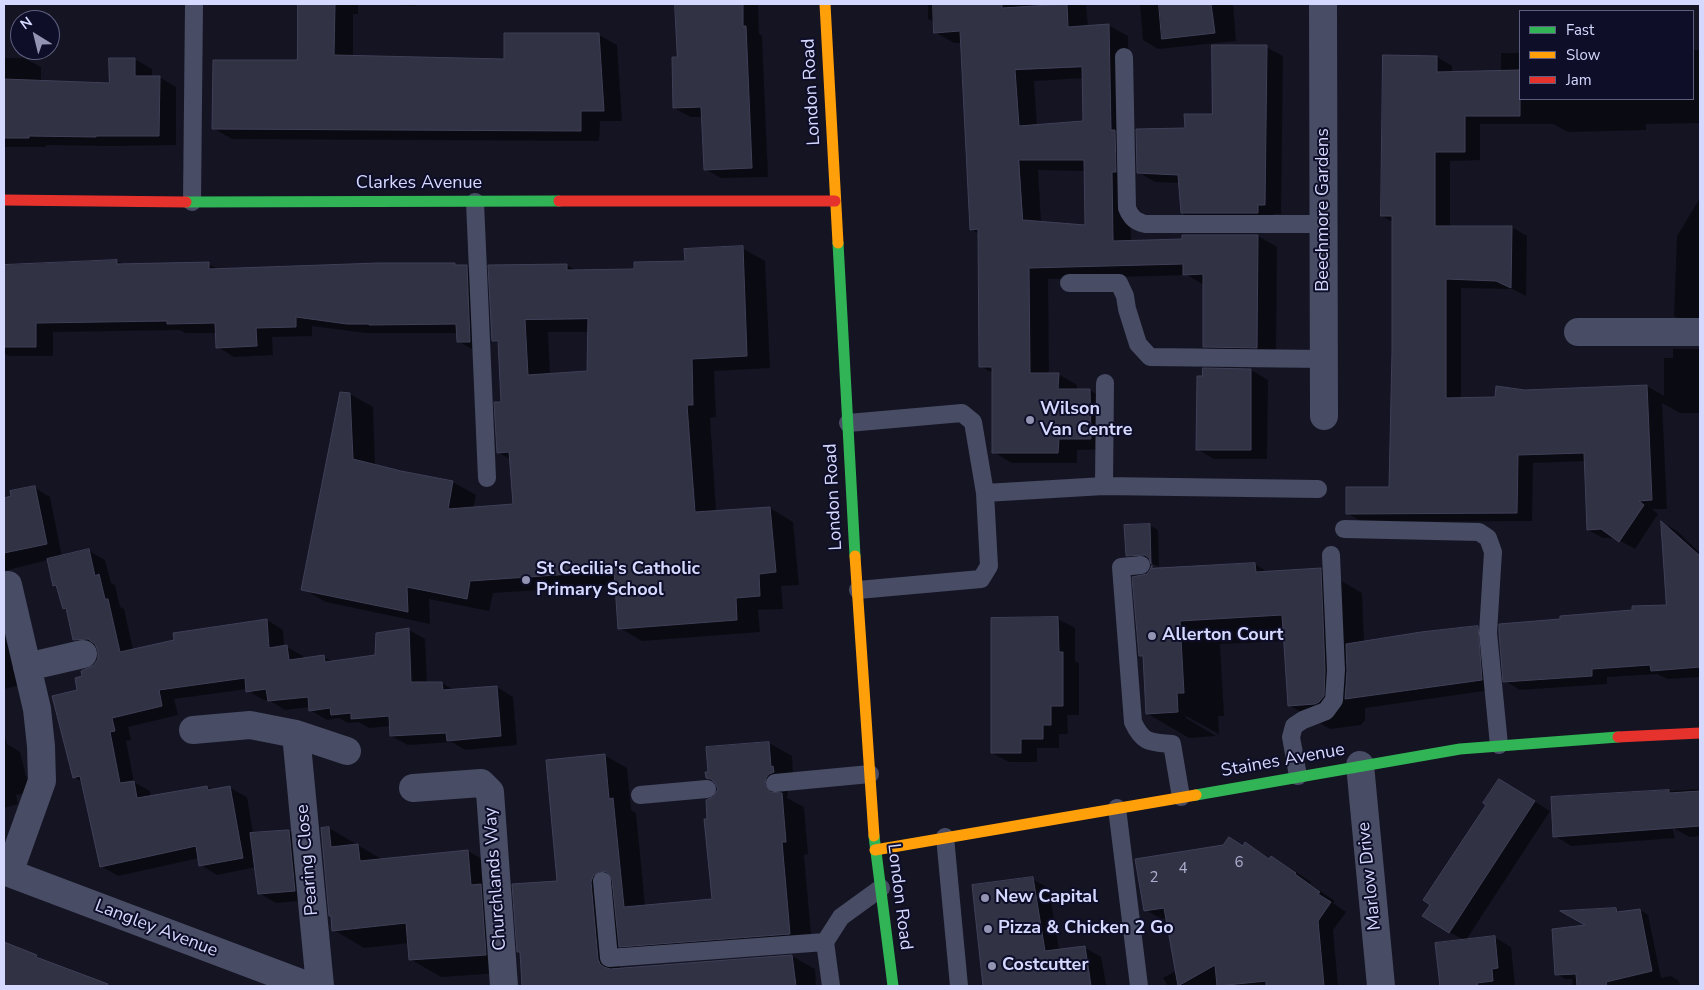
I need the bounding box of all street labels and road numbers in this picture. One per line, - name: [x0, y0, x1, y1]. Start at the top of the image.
- street label: London Road: [798, 38, 826, 146]
- street label: Beechmore Gardens: [1313, 128, 1335, 292]
- street label: Clarkes Avenue: [356, 173, 482, 195]
- street label: London Road: [820, 443, 848, 551]
- street label: Staines Avenue: [1219, 739, 1347, 783]
- street label: Pearing Close: [292, 803, 324, 917]
- street label: Churchlands Way: [480, 807, 512, 951]
- street label: Marlow Drive: [1354, 821, 1386, 931]
- street label: London Road: [882, 843, 916, 951]
- street label: Langley Avenue: [91, 896, 221, 962]

